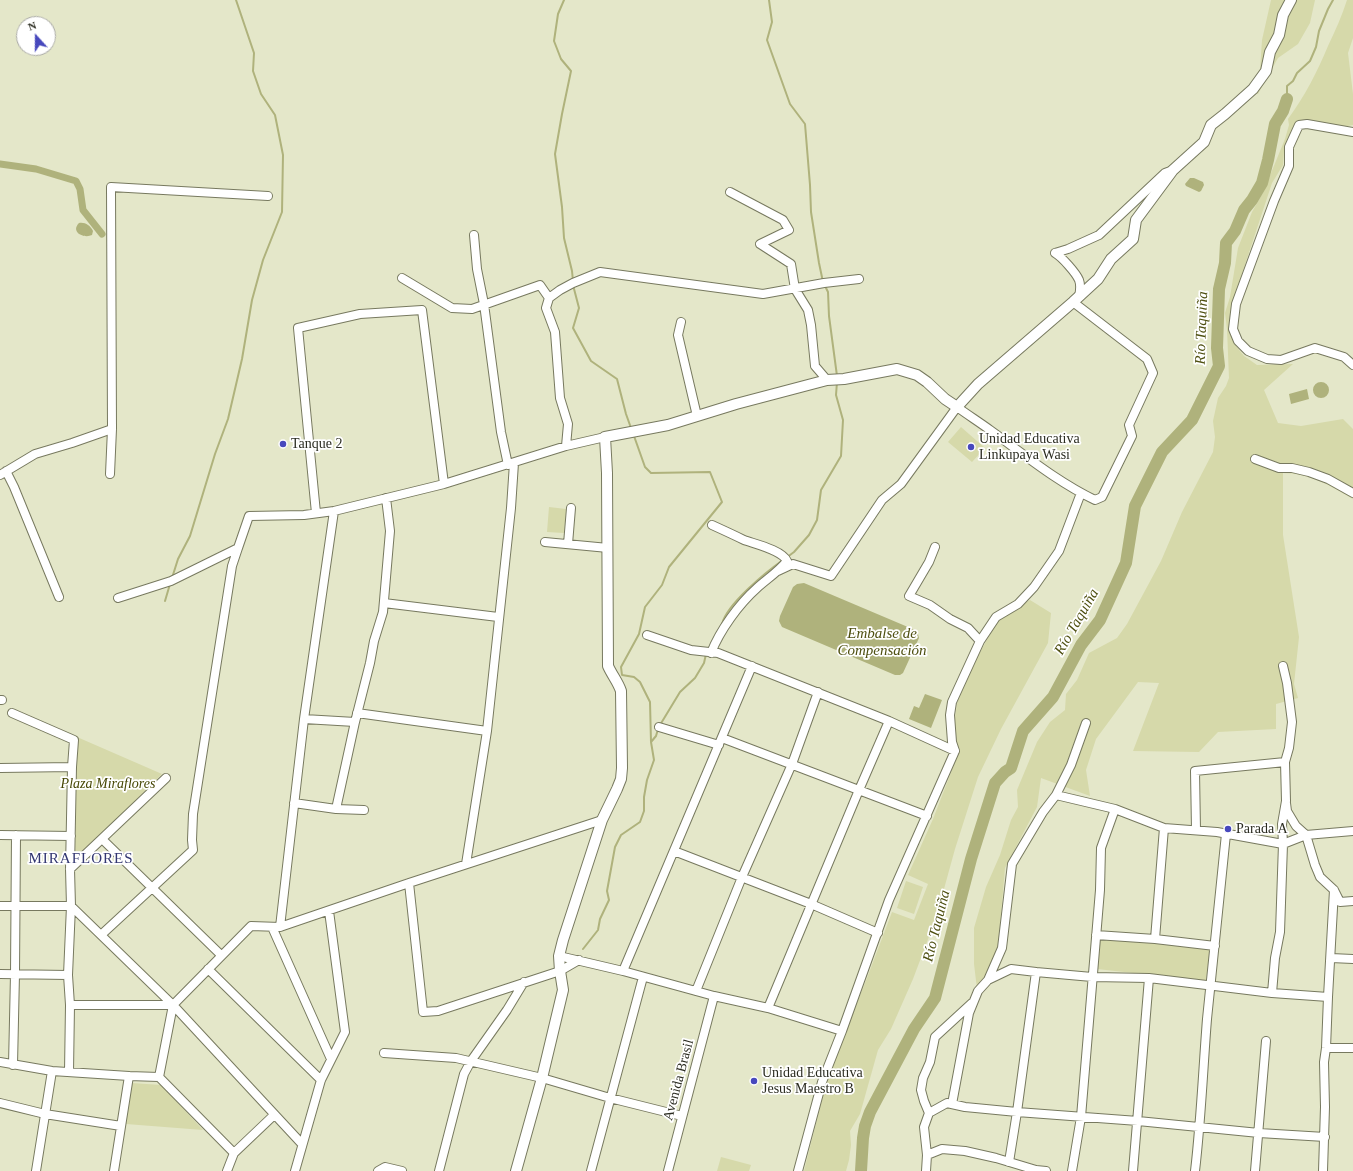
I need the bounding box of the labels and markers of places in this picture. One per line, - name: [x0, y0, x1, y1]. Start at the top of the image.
- place label: Unidad Educativa Linkupaya Wasi: [979, 431, 1080, 464]
- place label: Tanque 2: [291, 436, 343, 452]
- marker: Tanque 2: [278, 439, 288, 449]
- marker: Unidad Educativa Linkupaya Wasi: [966, 442, 976, 452]
- place label: Parada A: [1236, 821, 1288, 837]
- marker: Parada A: [1223, 824, 1233, 834]
- place label: Unidad Educativa Jesus Maestro B: [762, 1065, 863, 1098]
- marker: Unidad Educativa Jesus Maestro B: [749, 1076, 759, 1086]

